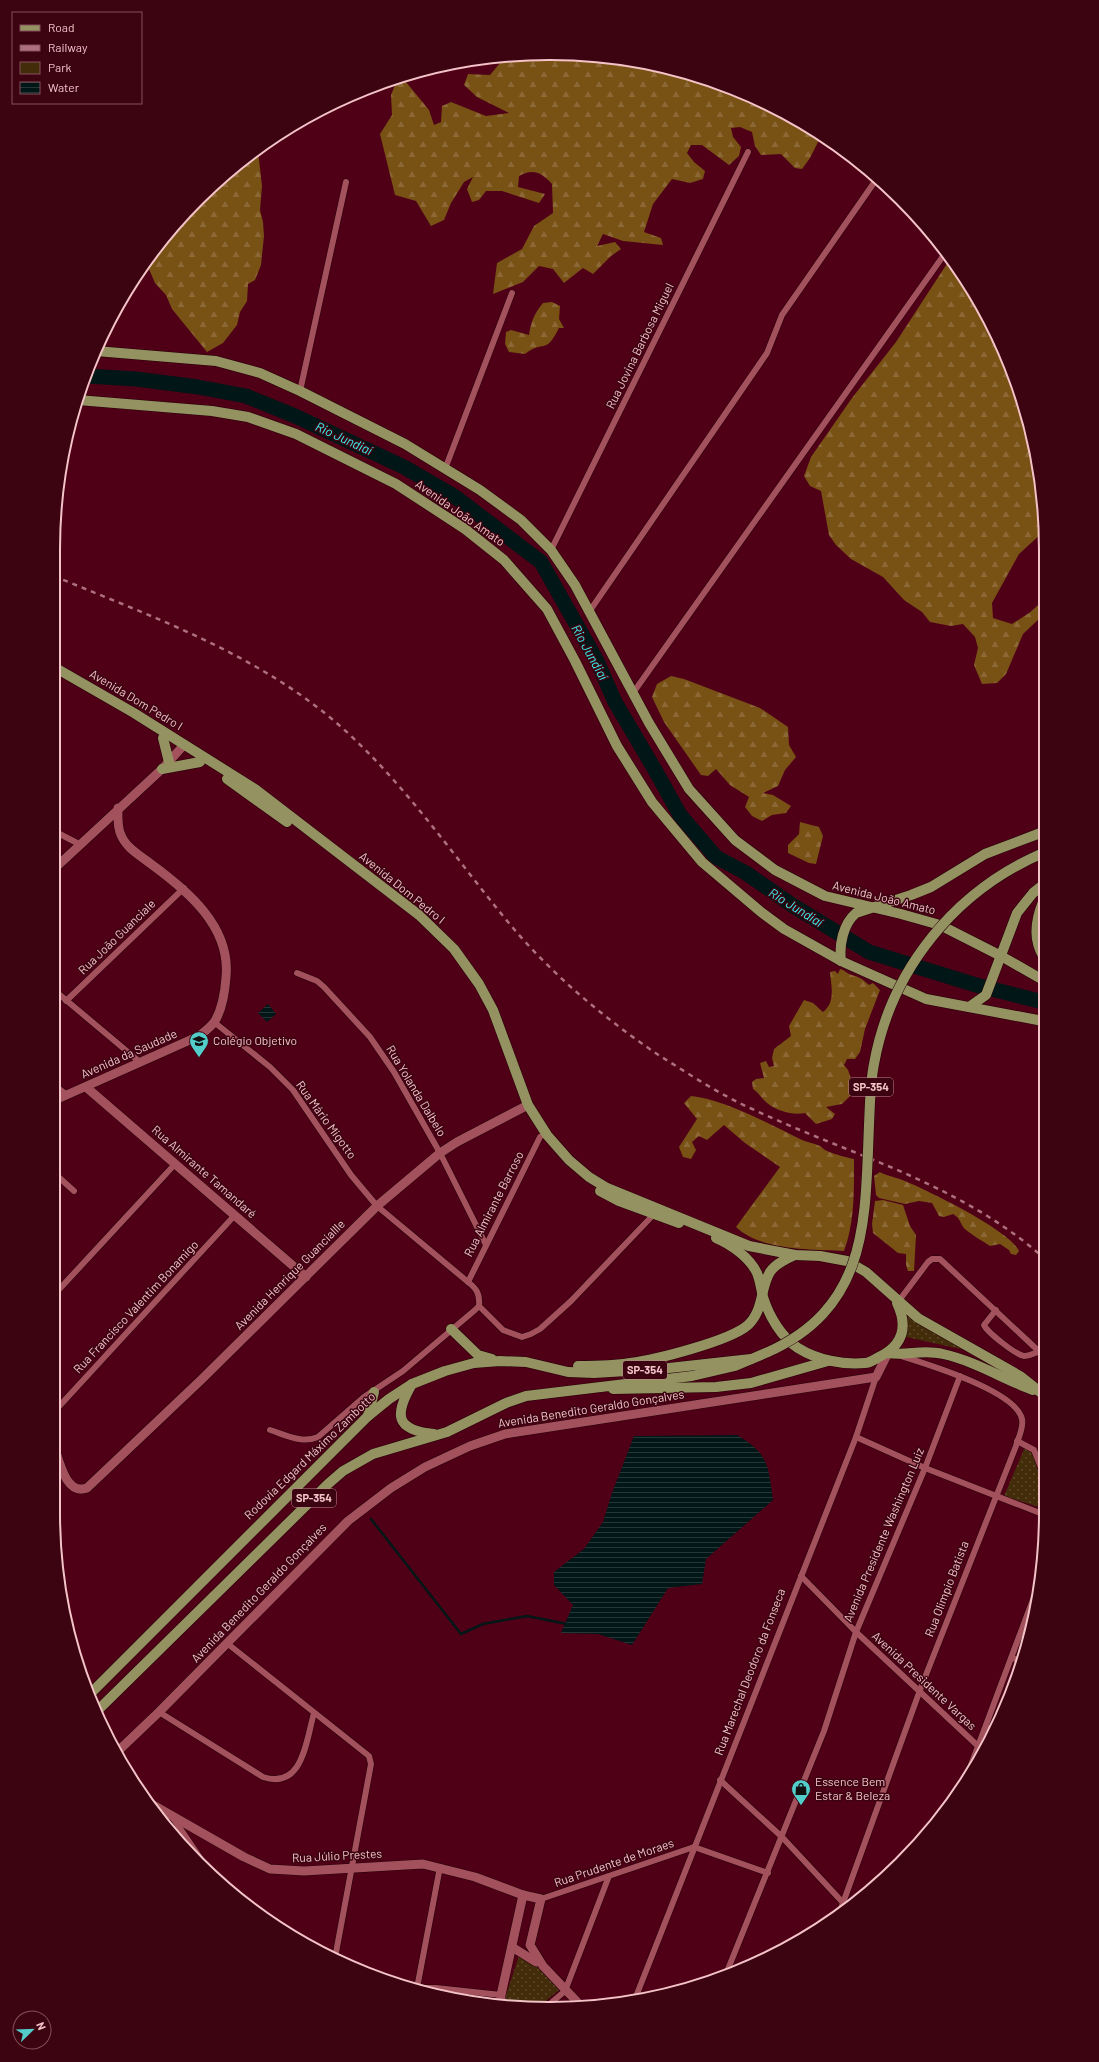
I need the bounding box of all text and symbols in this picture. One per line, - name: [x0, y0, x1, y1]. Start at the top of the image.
- legend: [12, 12, 142, 104]
- text: Road: [48, 20, 75, 34]
- text: Railway: [48, 40, 88, 54]
- text: Park: [48, 60, 72, 74]
- text: Water: [48, 80, 80, 94]
- street label: Rua Jovina Barbosa Miguel: [603, 280, 676, 411]
- water label: Rio Jundiaí: [313, 418, 376, 459]
- street label: Avenida João Amato: [413, 476, 508, 548]
- water label: Rio Jundiaí: [568, 622, 612, 684]
- street label: Avenida Dom Pedro I: [88, 666, 186, 732]
- street label: Avenida Dom Pedro I: [357, 848, 448, 926]
- street label: Avenida João Amato: [831, 877, 937, 917]
- water label: Rio Jundiaí: [766, 884, 827, 931]
- street label: Rua João Guanciale: [75, 896, 158, 977]
- street label: Avenida da Saudade: [78, 1026, 179, 1081]
- school or university icon: Colégio Objetivo: [188, 1030, 210, 1058]
- place label: Colégio Objetivo: [213, 1033, 297, 1047]
- street label: Rua Yolanda Dalbelo: [384, 1042, 450, 1139]
- street label: Rua Mário Migotto: [294, 1078, 360, 1161]
- road number: SP-354: [849, 1078, 893, 1096]
- street label: Rua Almirante Tamandaré: [150, 1122, 260, 1220]
- street label: Rua Almirante Barroso: [460, 1149, 526, 1259]
- street label: Avenida Henrique Guanciallle: [231, 1216, 347, 1332]
- street label: Rua Francisco Valentim Bonamigo: [70, 1237, 201, 1376]
- road number: SP-354: [623, 1361, 667, 1379]
- street label: Avenida Benedito Geraldo Gonçalves: [497, 1386, 685, 1430]
- street label: Rodovia Edgard Máximo Zambotto: [241, 1389, 378, 1522]
- street label: Avenida Presidente Washington Luiz: [840, 1445, 926, 1624]
- road number: SP-354: [292, 1489, 336, 1507]
- street label: Avenida Benedito Geraldo Gonçalves: [188, 1520, 329, 1665]
- street label: Rua Olimpio Batista: [921, 1539, 971, 1638]
- street label: Rua Marechal Deodoro da Fonseca: [711, 1586, 787, 1757]
- street label: Avenida Presidente Vargas: [870, 1628, 980, 1732]
- place label: Essence Bem Estar & Beleza: [815, 1774, 890, 1802]
- shop icon: Essence Bem Estar & Beleza: [790, 1778, 812, 1806]
- street label: Rua Prudente de Moraes: [552, 1835, 676, 1889]
- street label: Rua Júlio Prestes: [292, 1846, 383, 1864]
- north arrow: [12, 2010, 52, 2050]
- text: N: [34, 2020, 49, 2032]

